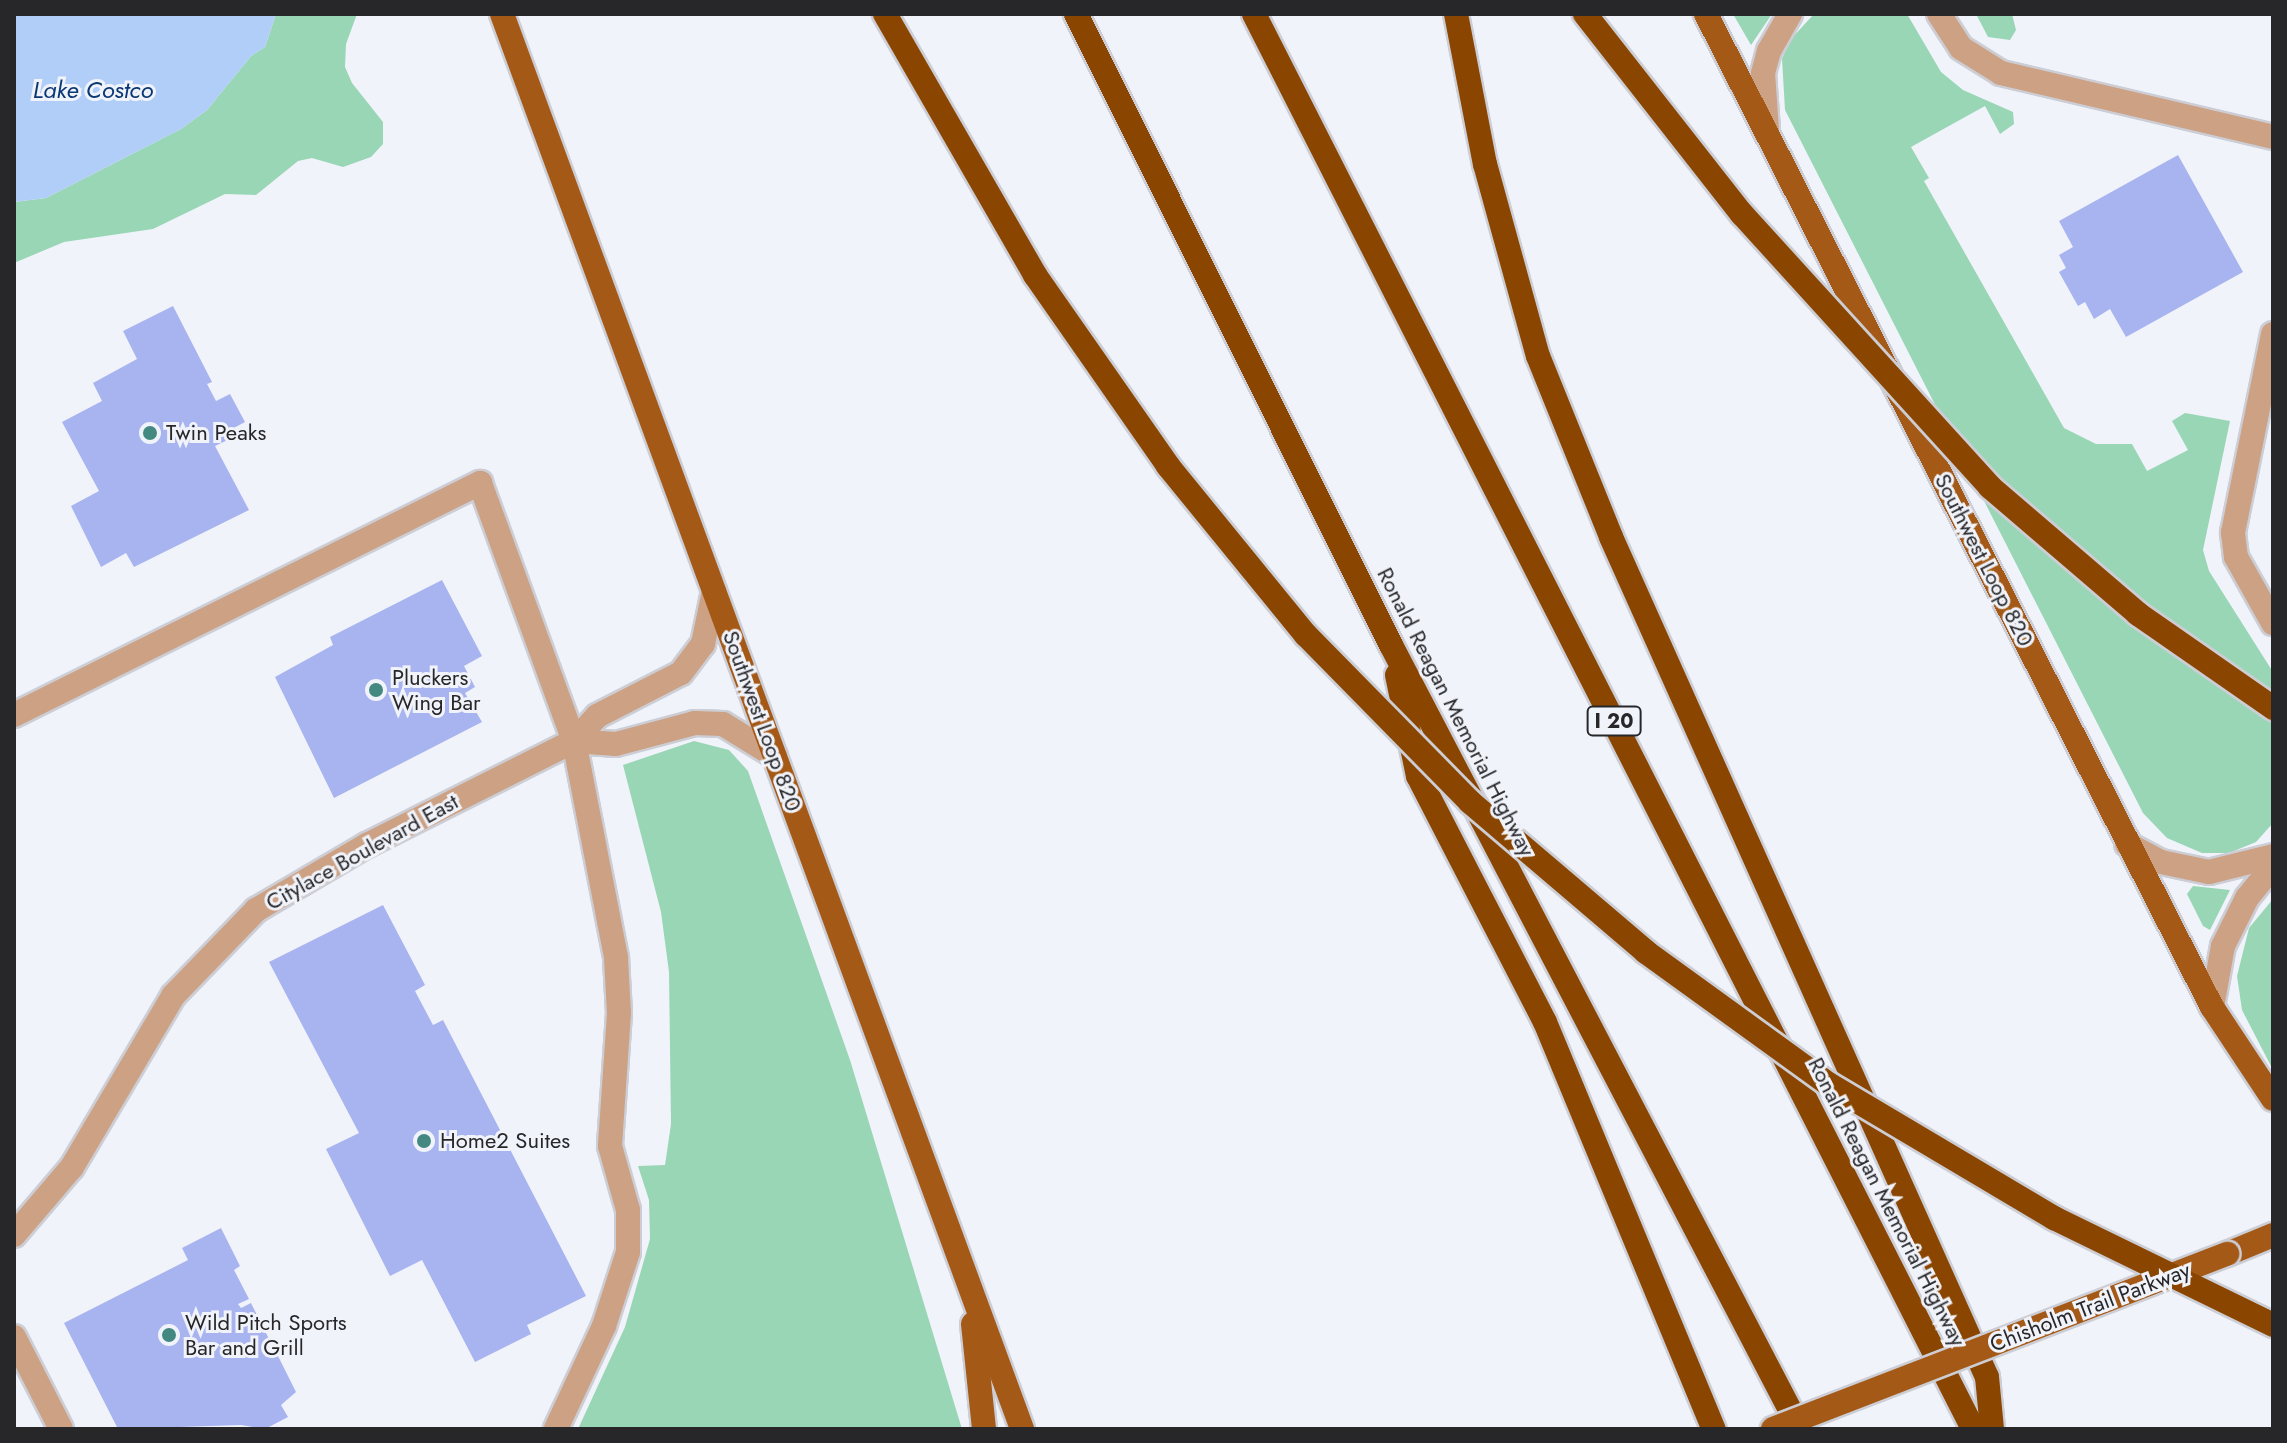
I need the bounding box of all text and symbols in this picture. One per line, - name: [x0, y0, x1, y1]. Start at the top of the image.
- water label: Lake Costco: [33, 76, 153, 104]
- place label: Twin Peaks: [166, 420, 266, 446]
- marker: Twin Peaks: [141, 424, 159, 442]
- street label: Southwest Loop 820: [1929, 469, 2039, 651]
- street label: Ronald Reagan Memorial Highway: [1371, 563, 1541, 861]
- street label: Southwest Loop 820: [717, 627, 807, 815]
- place label: Pluckers Wing Bar: [392, 664, 481, 716]
- marker: Pluckers Wing Bar: [367, 681, 385, 699]
- road number: I 20: [1586, 705, 1642, 737]
- street label: Citylace Boulevard East: [261, 788, 463, 916]
- street label: Ronald Reagan Memorial Highway: [1802, 1053, 1972, 1351]
- place label: Home2 Suites: [440, 1128, 570, 1154]
- marker: Home2 Suites: [415, 1132, 433, 1150]
- street label: Chisholm Trail Parkway: [1986, 1257, 2194, 1357]
- place label: Wild Pitch Sports Bar and Grill: [185, 1309, 347, 1360]
- marker: Wild Pitch Sports Bar and Grill: [160, 1326, 178, 1344]

